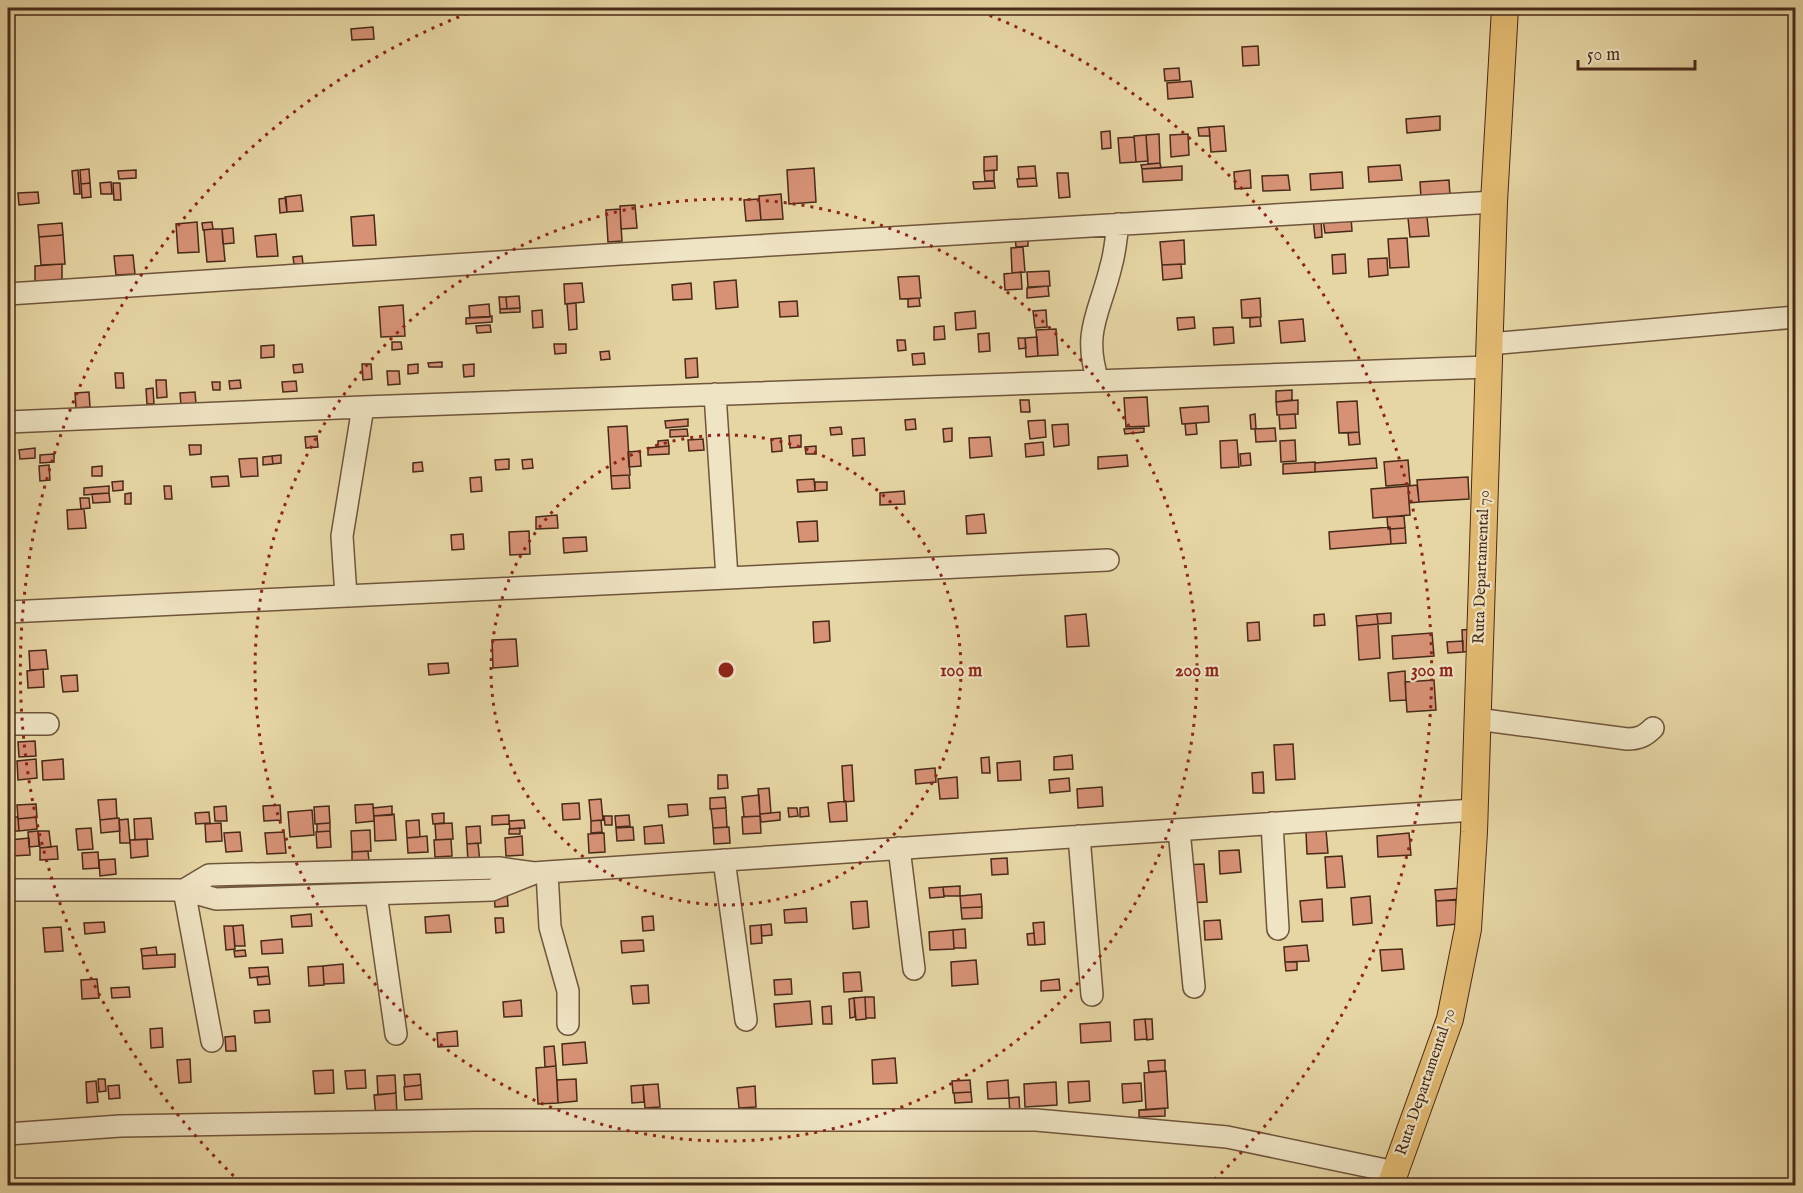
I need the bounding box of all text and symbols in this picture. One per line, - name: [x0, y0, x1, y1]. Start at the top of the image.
- scale bar: [1578, 33, 1695, 71]
- text: 50 m: [1587, 44, 1620, 67]
- street label: Ruta Departamental 70: [1469, 490, 1495, 644]
- centre of rings: [716, 660, 736, 680]
- text: 100 m: [940, 660, 982, 683]
- text: 200 m: [1175, 660, 1219, 683]
- text: 300 m: [1411, 660, 1453, 683]
- street label: Ruta Departamental 70: [1391, 1006, 1461, 1158]

